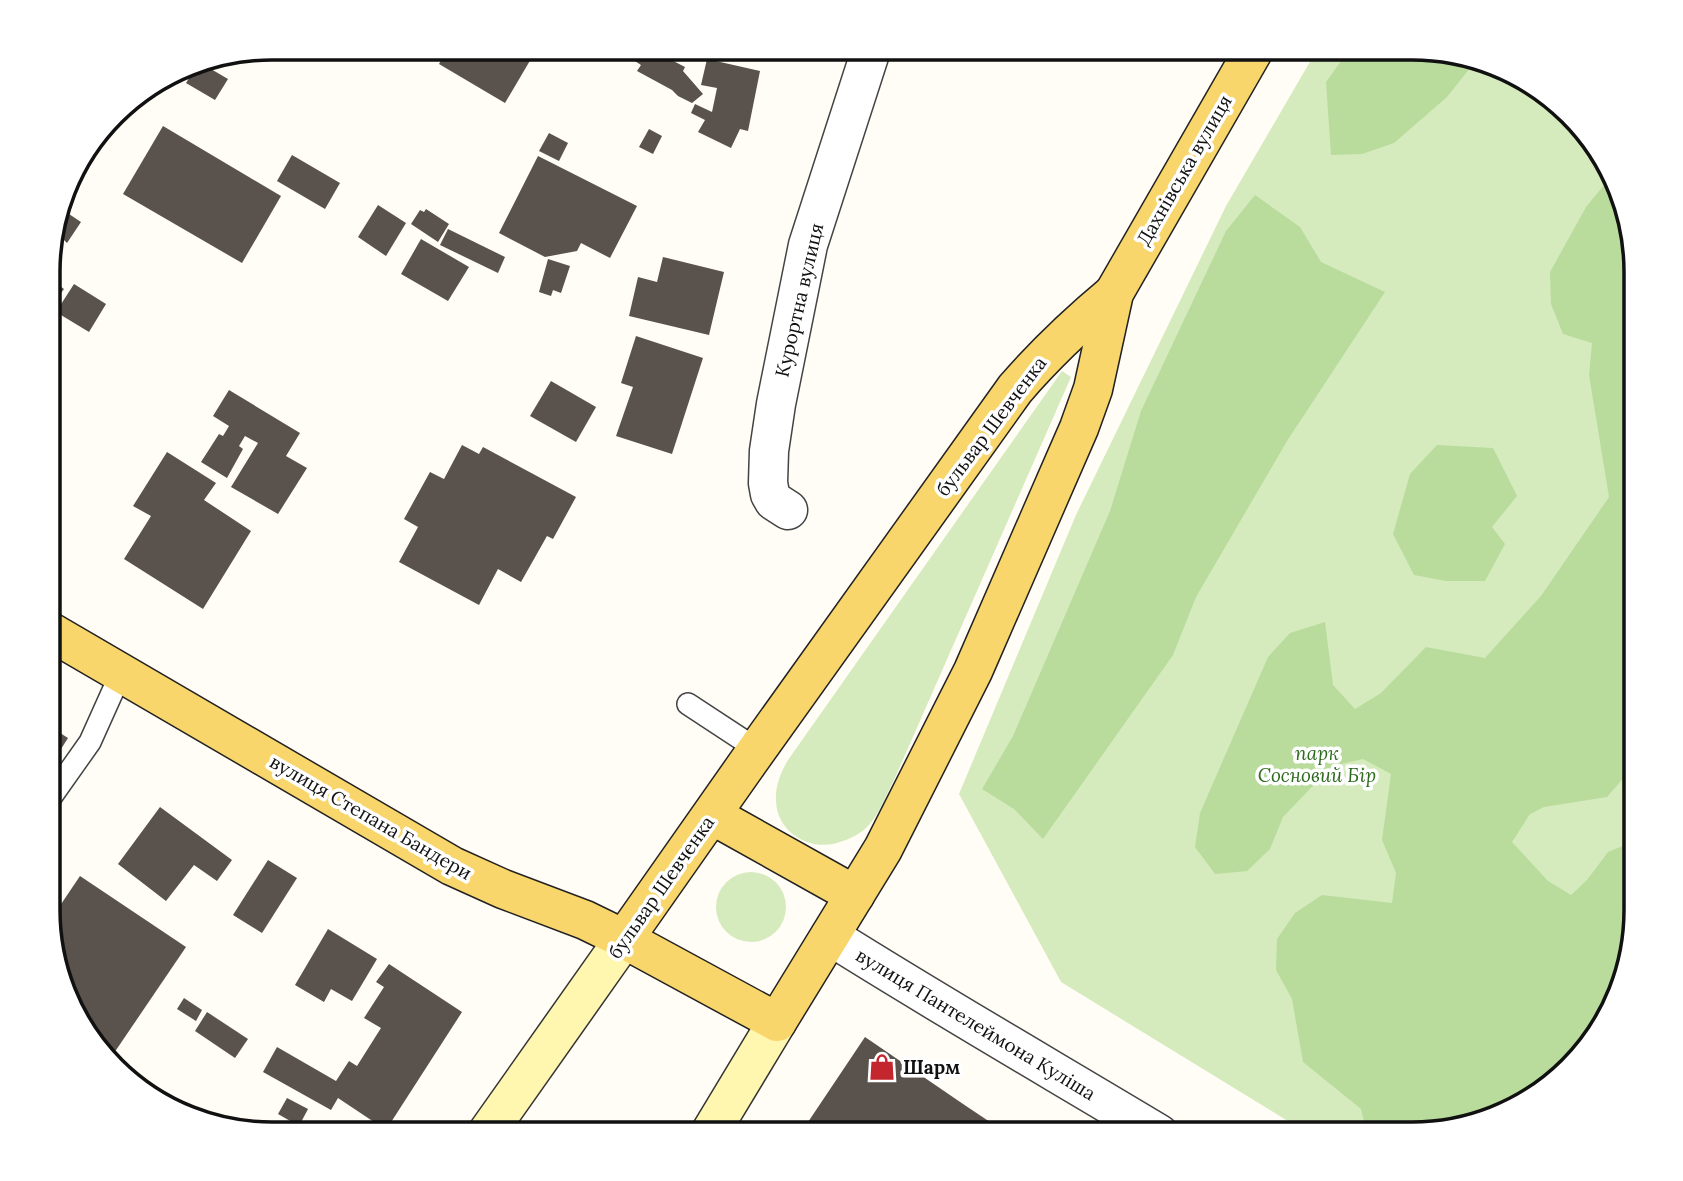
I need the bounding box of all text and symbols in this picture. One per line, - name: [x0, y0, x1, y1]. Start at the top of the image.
- street label: Дахнівська вулиця: [1131, 90, 1237, 250]
- street label: Курортна вулиця: [770, 221, 828, 379]
- street label: бульвар Шевченка: [931, 351, 1051, 501]
- park label: парк Сосновий Бір: [1258, 741, 1376, 787]
- street label: вулиця Степана Бандери: [266, 749, 476, 885]
- street label: бульвар Шевченка: [603, 811, 719, 963]
- street label: вулиця Пантелеймона Куліша: [852, 943, 1100, 1105]
- shop icon: Шарм: [867, 1052, 897, 1082]
- place label: Шарм: [903, 1055, 960, 1079]

